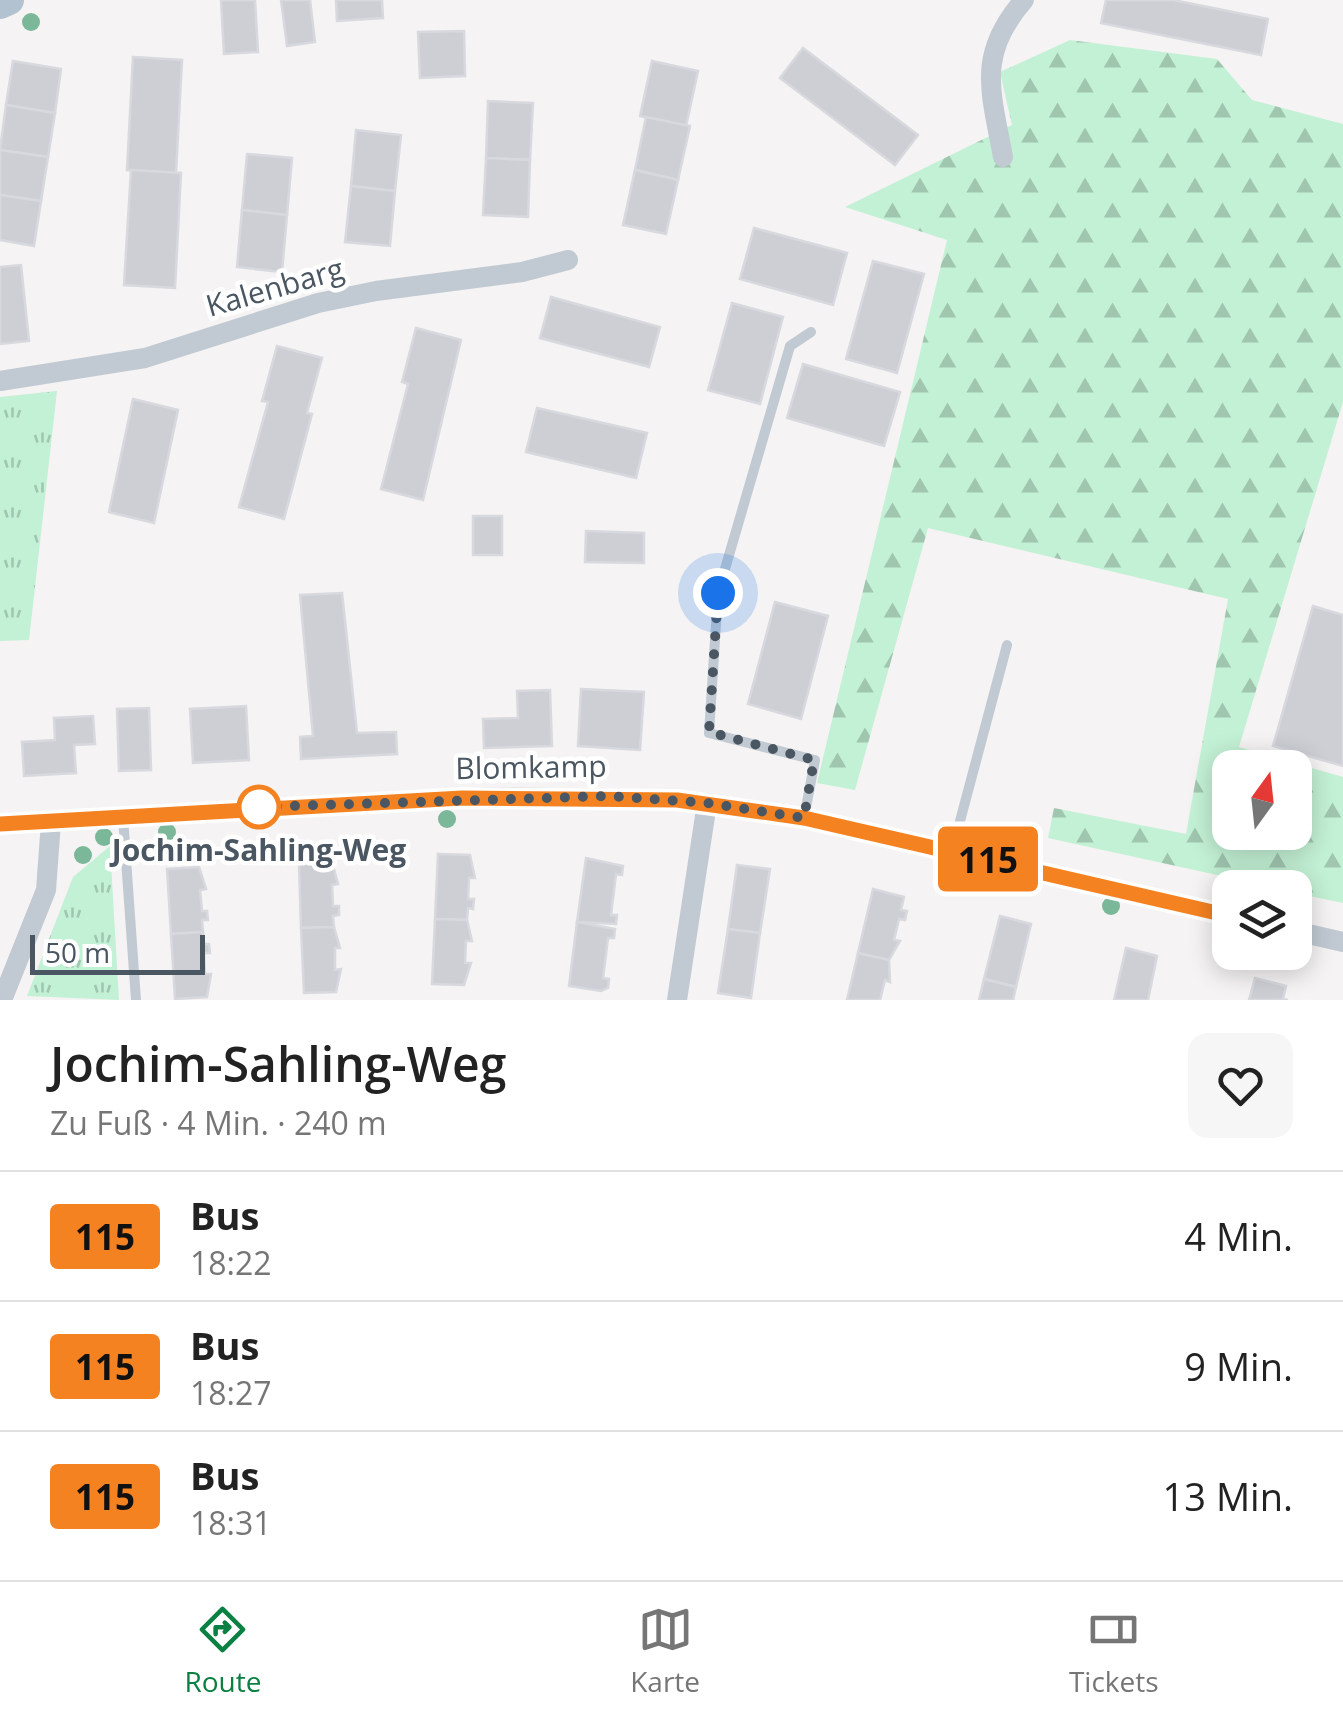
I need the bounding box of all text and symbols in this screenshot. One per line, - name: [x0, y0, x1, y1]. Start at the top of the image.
- street label: Kalenbarg: [201, 247, 348, 326]
- your location: [693, 568, 743, 618]
- street label: Blomkamp: [455, 745, 607, 788]
- north arrow: [1212, 750, 1312, 850]
- map controls: [1212, 750, 1312, 970]
- marker: Jochim-Sahling-Weg: [238, 786, 280, 828]
- line badge: 115: [930, 826, 1046, 892]
- place label: Jochim-Sahling-Weg: [109, 829, 406, 870]
- text: 115: [958, 836, 1018, 883]
- button: layers: [1212, 870, 1312, 970]
- scale bar: [30, 930, 205, 974]
- text: 50 m: [45, 933, 110, 971]
- text: Jochim-Sahling-Weg: [50, 1031, 506, 1096]
- button: heart: [1188, 1033, 1293, 1138]
- text: Zu Fuß · 4 Min. · 240 m: [50, 1101, 387, 1144]
- text: Bus: [190, 1189, 259, 1241]
- text: 4 Min.: [1184, 1210, 1293, 1262]
- text: 115: [75, 1213, 135, 1260]
- text: 18:22: [190, 1241, 272, 1284]
- text: Bus: [190, 1319, 259, 1371]
- text: 9 Min.: [1184, 1340, 1293, 1392]
- text: 115: [75, 1343, 135, 1390]
- text: 18:27: [190, 1371, 272, 1414]
- text: Bus: [190, 1449, 259, 1501]
- text: 13 Min.: [1163, 1470, 1293, 1522]
- text: 115: [75, 1473, 135, 1520]
- text: 18:31: [190, 1501, 272, 1544]
- tab: Route: [184, 1602, 261, 1700]
- tab: Karte: [630, 1602, 700, 1700]
- tab: Tickets: [1069, 1602, 1159, 1700]

